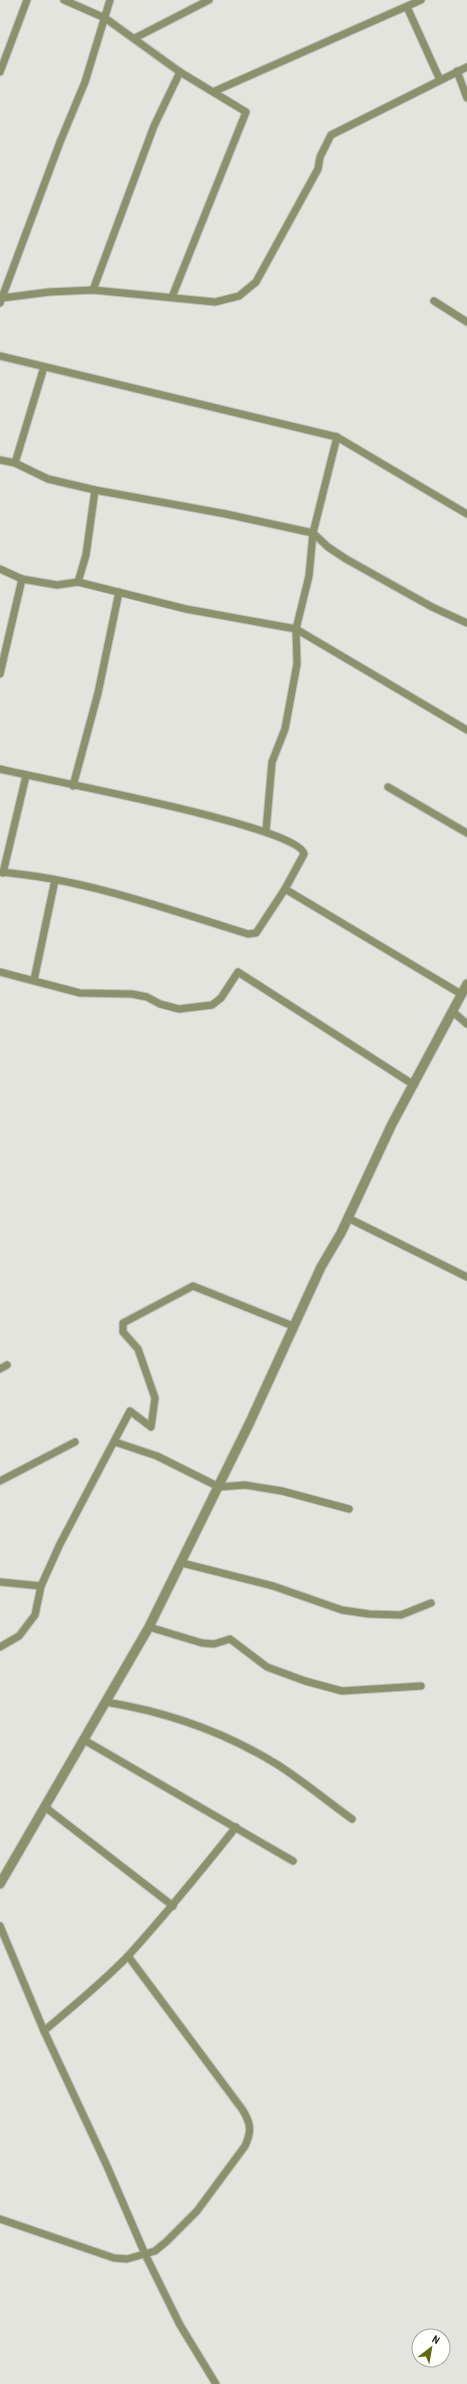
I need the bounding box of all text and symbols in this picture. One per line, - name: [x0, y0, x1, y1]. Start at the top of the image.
- north arrow: [411, 2328, 451, 2368]
- text: N: [430, 2332, 443, 2347]

